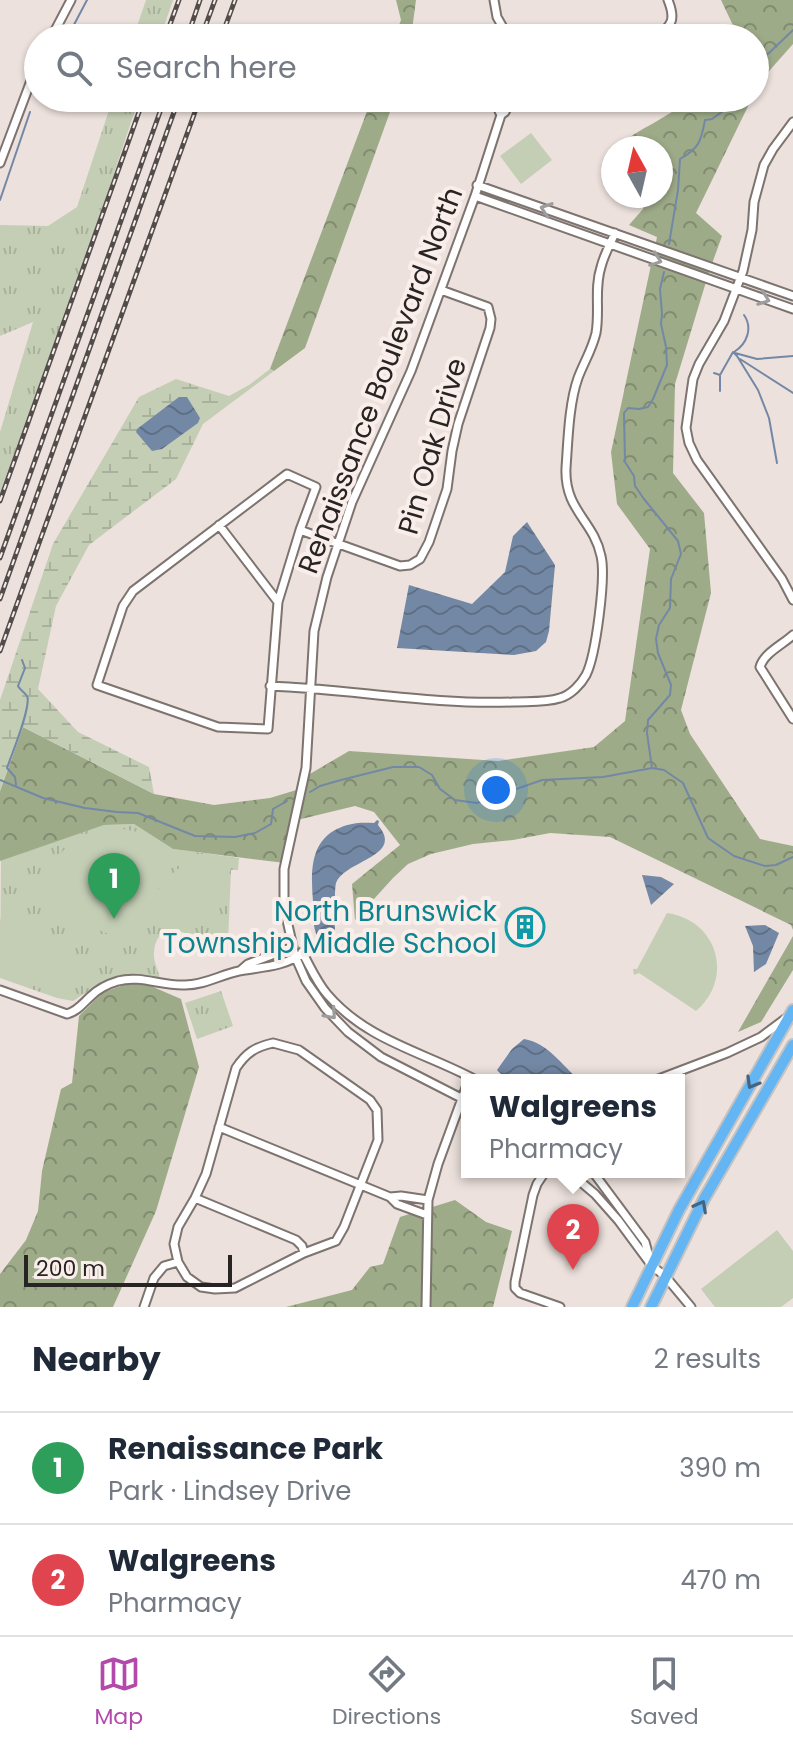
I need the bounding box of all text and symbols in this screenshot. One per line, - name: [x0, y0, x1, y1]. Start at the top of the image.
- search box: [24, 24, 769, 112]
- icon: search: [52, 46, 96, 90]
- text: Search here: [116, 46, 297, 89]
- north arrow: [601, 136, 673, 208]
- street label: Renaissance Boulevard North: [289, 181, 472, 579]
- one-way arrow: [540, 202, 554, 219]
- one-way arrow: [648, 250, 662, 267]
- one-way arrow: [757, 289, 771, 305]
- street label: Pin Oak Drive: [389, 354, 476, 539]
- your location: [476, 770, 516, 810]
- pin: 1: [88, 853, 140, 919]
- place label: North Brunswick Township Middle School: [163, 892, 498, 963]
- building icon: North Brunswick Township Middle School: [504, 906, 546, 948]
- one-way arrow: [322, 1004, 336, 1019]
- popup: [461, 1074, 685, 1178]
- one-way arrow: [746, 1074, 762, 1089]
- text: Walgreens: [489, 1085, 657, 1128]
- text: Pharmacy: [489, 1131, 623, 1167]
- one-way arrow: [691, 1200, 706, 1215]
- pin: 2: [547, 1204, 599, 1270]
- scale bar: [24, 1251, 232, 1287]
- text: 200 m: [36, 1253, 105, 1284]
- text: Nearby: [32, 1335, 161, 1383]
- text: 2 results: [654, 1341, 761, 1377]
- text: Renaissance Park: [108, 1427, 383, 1470]
- text: 1: [53, 1450, 63, 1486]
- text: 390 m: [679, 1450, 761, 1486]
- text: Park · Lindsey Drive: [108, 1473, 351, 1509]
- text: Walgreens: [108, 1539, 276, 1582]
- text: 2: [51, 1562, 65, 1598]
- text: 470 m: [680, 1562, 761, 1598]
- text: Pharmacy: [108, 1585, 242, 1621]
- tab: Map: [94, 1652, 143, 1733]
- tab: Directions: [332, 1652, 441, 1733]
- tab: Saved: [630, 1652, 699, 1733]

